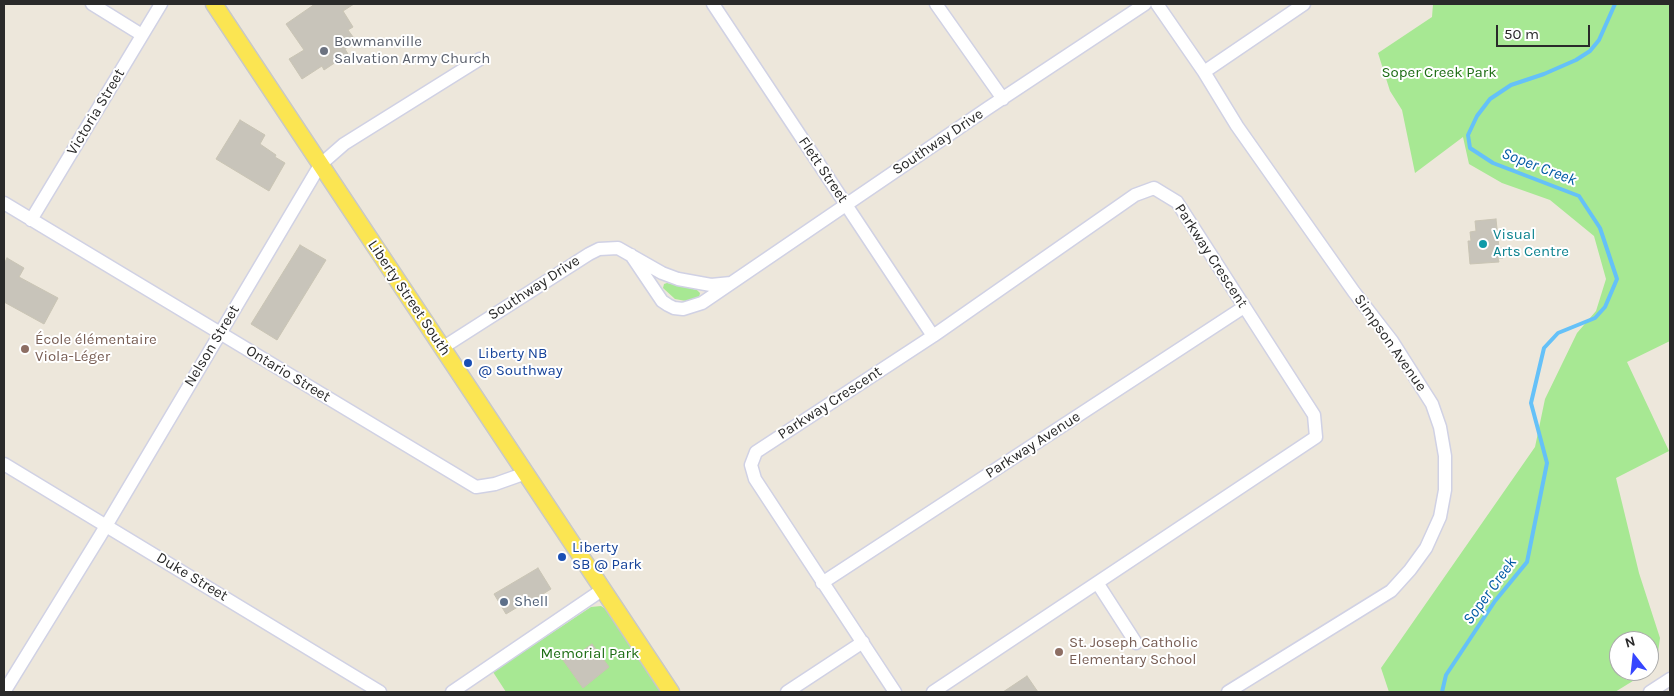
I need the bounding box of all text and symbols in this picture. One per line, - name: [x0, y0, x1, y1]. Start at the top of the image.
- scale bar: [1499, 15, 1593, 47]
- text: 50 m: [1504, 25, 1539, 43]
- place label: Bowmanville Salvation Army Church: [334, 33, 490, 68]
- marker: Bowmanville Salvation Army Church: [318, 45, 330, 57]
- park label: Soper Creek Park: [1381, 64, 1497, 82]
- street label: Victoria Street: [63, 66, 129, 158]
- street label: Southway Drive: [889, 105, 987, 179]
- street label: Flett Street: [794, 134, 852, 206]
- water label: Soper Creek: [1499, 144, 1579, 190]
- street label: Parkway Crescent: [1171, 201, 1251, 311]
- place label: Visual Arts Centre: [1493, 226, 1569, 261]
- street label: Liberty Street South: [364, 237, 454, 359]
- marker: Visual Arts Centre: [1477, 238, 1489, 250]
- street label: Southway Drive: [485, 252, 583, 324]
- street label: Simpson Avenue: [1350, 291, 1430, 395]
- street label: Nelson Street: [181, 302, 243, 390]
- place label: École élémentaire Viola-Léger: [35, 331, 157, 366]
- street label: Ontario Street: [242, 342, 334, 406]
- marker: École élémentaire Viola-Léger: [19, 343, 31, 355]
- place label: Liberty NB @ Southway: [478, 345, 563, 380]
- marker: Liberty NB @ Southway: [462, 357, 474, 369]
- street label: Parkway Crescent: [775, 363, 885, 443]
- street label: Parkway Avenue: [982, 408, 1084, 482]
- place label: Liberty SB @ Park: [572, 539, 642, 574]
- street label: Duke Street: [153, 549, 231, 605]
- marker: Liberty SB @ Park: [556, 551, 568, 563]
- water label: Soper Creek: [1459, 554, 1521, 628]
- place label: Shell: [514, 593, 548, 611]
- marker: Shell: [498, 596, 510, 608]
- north arrow: [1609, 631, 1659, 681]
- text: N: [1623, 633, 1637, 652]
- place label: St. Joseph Catholic Elementary School: [1069, 634, 1198, 669]
- park label: Memorial Park: [541, 645, 639, 663]
- marker: St. Joseph Catholic Elementary School: [1053, 646, 1065, 658]

